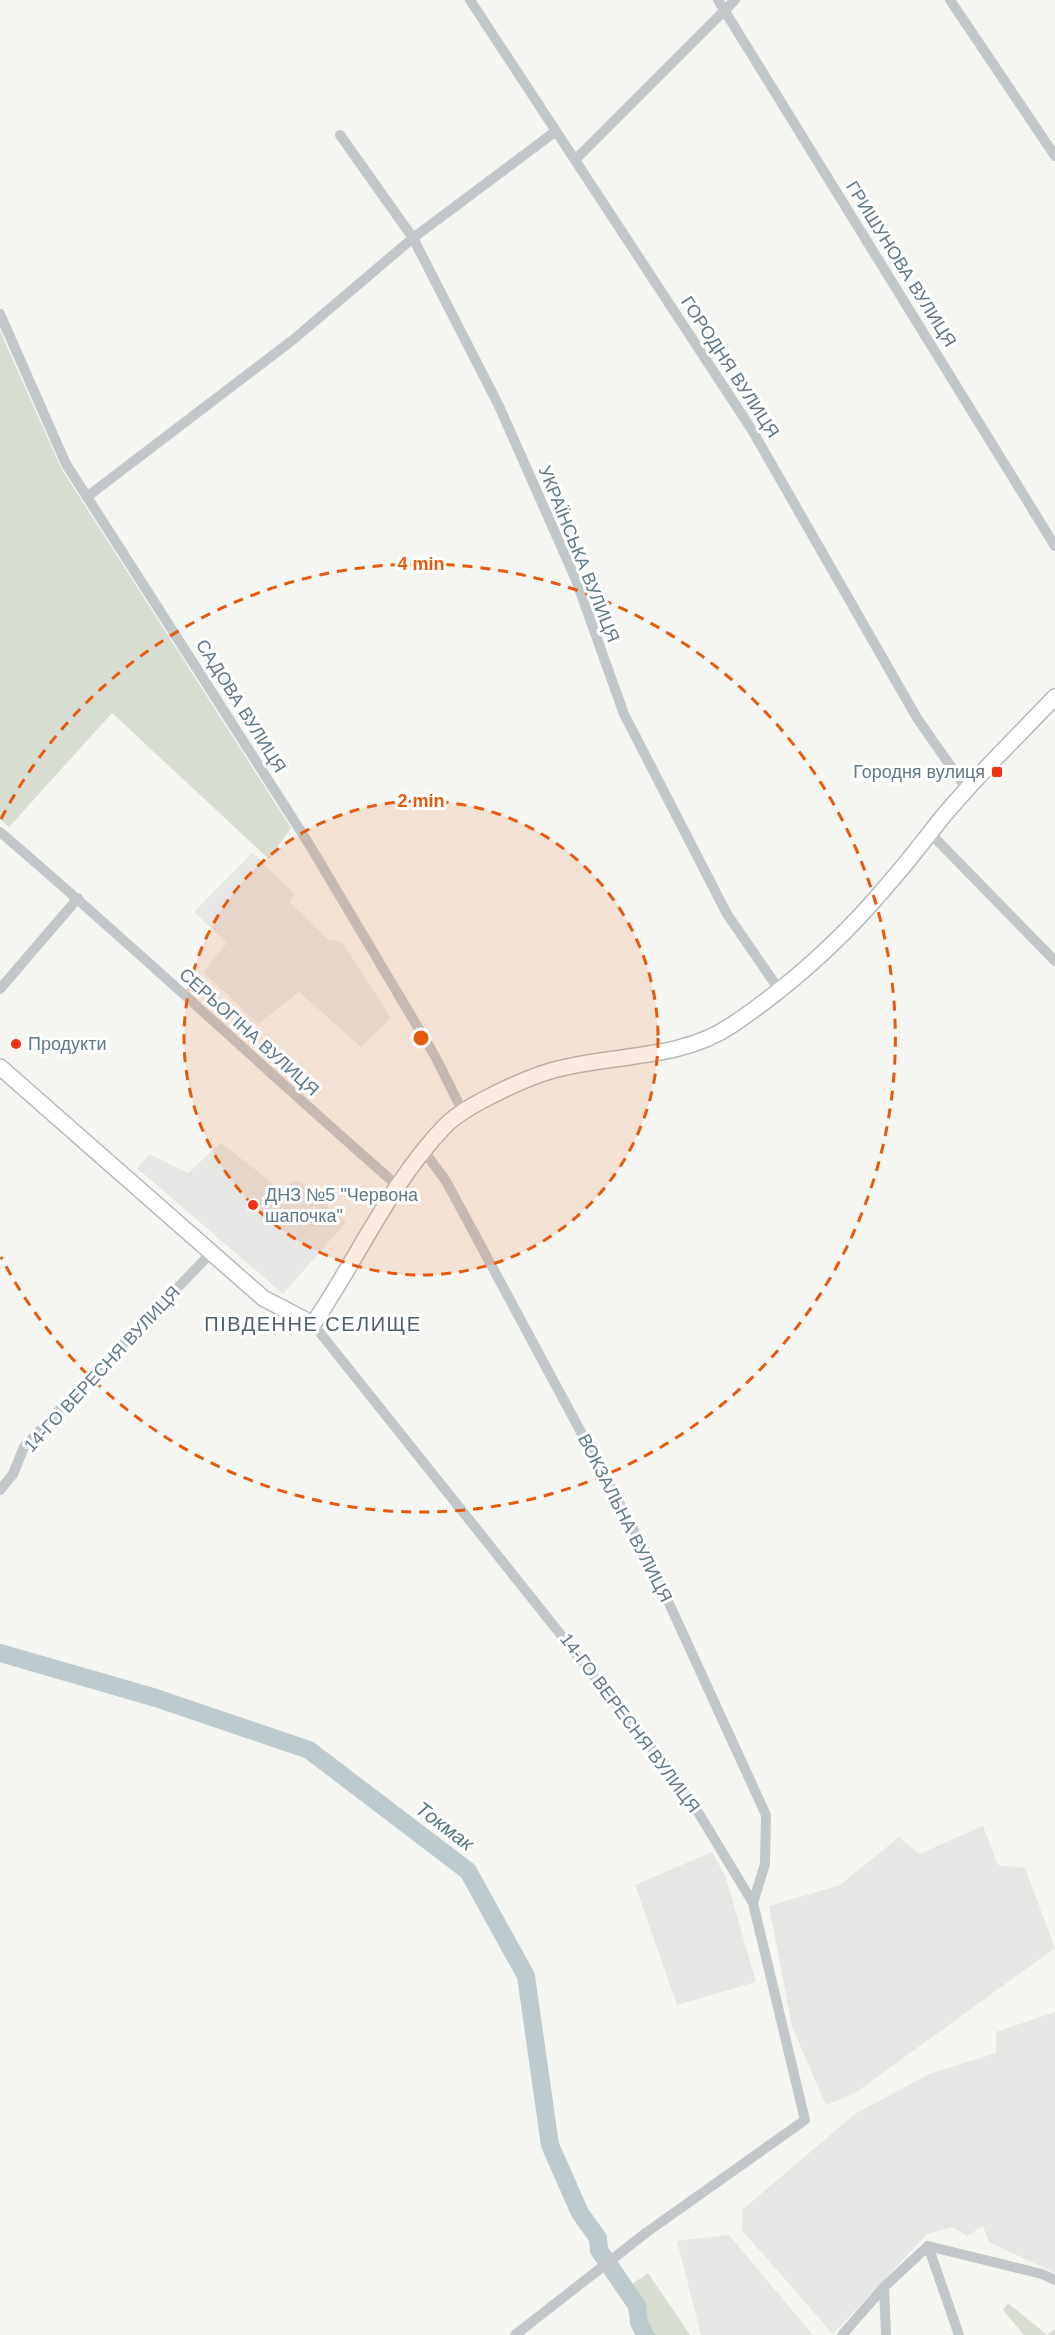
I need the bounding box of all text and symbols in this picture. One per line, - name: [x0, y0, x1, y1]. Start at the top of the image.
- street label: ГРИШУНОВА ВУЛИЦЯ: [842, 178, 960, 350]
- street label: ГОРОДНЯ ВУЛИЦЯ: [677, 293, 783, 441]
- street label: УКРАЇНСЬКА ВУЛИЦЯ: [534, 463, 624, 645]
- text: 4 min: [397, 554, 445, 574]
- street label: САДОВА ВУЛИЦЯ: [192, 636, 290, 776]
- place label: Городня вулиця: [853, 762, 985, 782]
- marker: Городня вулиця: [990, 765, 1004, 779]
- text: 2 min: [397, 791, 445, 811]
- street label: СЕРЬОГІНА ВУЛИЦЯ: [175, 964, 323, 1100]
- centre of rings: [411, 1028, 431, 1048]
- place label: Продукти: [28, 1034, 106, 1054]
- marker: Продукти: [9, 1037, 23, 1051]
- place label: ДНЗ №5 "Червона шапочка": [265, 1185, 419, 1226]
- marker: ДНЗ №5 "Червона шапочка": [246, 1198, 260, 1212]
- street label: 14-ГО ВЕРЕСНЯ ВУЛИЦЯ: [20, 1282, 184, 1456]
- district label: ПІВДЕННЕ СЕЛИЩЕ: [204, 1313, 422, 1335]
- street label: ВОКЗАЛЬНА ВУЛИЦЯ: [574, 1431, 676, 1605]
- street label: 14-ГО ВЕРЕСНЯ ВУЛИЦЯ: [556, 1629, 704, 1817]
- water label: Токмак: [412, 1797, 479, 1856]

